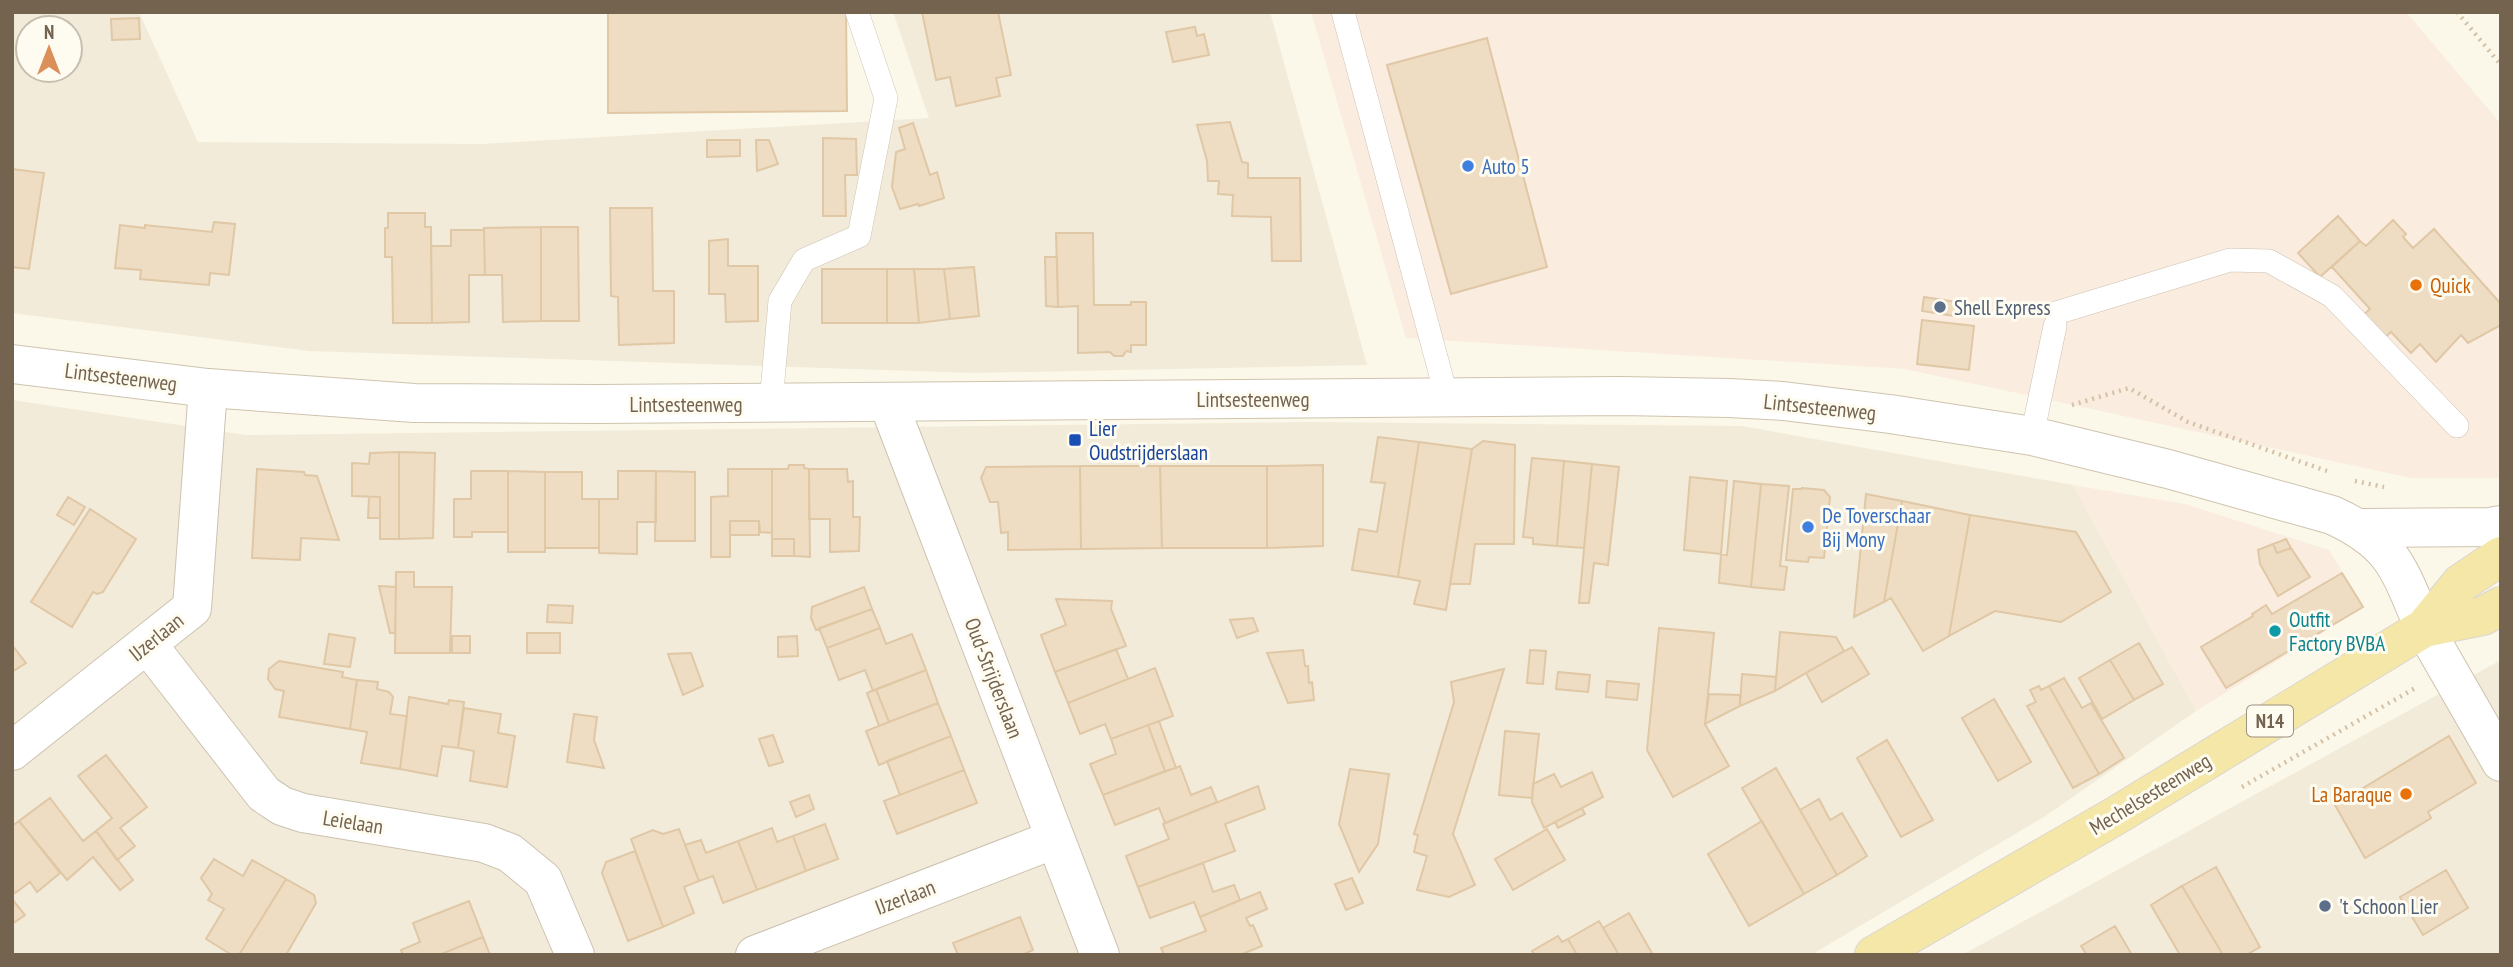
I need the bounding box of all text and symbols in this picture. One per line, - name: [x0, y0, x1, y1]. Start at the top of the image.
- north arrow: [14, 14, 84, 84]
- text: N: [44, 20, 54, 44]
- place label: Auto 5: [1482, 153, 1530, 180]
- marker: Auto 5: [1460, 158, 1476, 174]
- place label: Quick: [2430, 272, 2471, 299]
- marker: Quick: [2408, 277, 2424, 293]
- place label: Shell Express: [1954, 294, 2051, 321]
- marker: Shell Express: [1932, 299, 1948, 315]
- street label: Lintsesteenweg: [63, 357, 179, 397]
- street label: Lintsesteenweg: [1197, 386, 1309, 413]
- street label: Lintsesteenweg: [1762, 388, 1878, 426]
- street label: Lintsesteenweg: [630, 391, 742, 418]
- place label: Lier Oudstrijderslaan: [1089, 415, 1208, 466]
- marker: Lier Oudstrijderslaan: [1067, 432, 1083, 448]
- place label: De Toverschaar Bij Mony: [1822, 502, 1931, 553]
- marker: De Toverschaar Bij Mony: [1800, 519, 1816, 535]
- place label: Outfit Factory BVBA: [2289, 606, 2385, 657]
- street label: IJzerlaan: [123, 607, 189, 667]
- street label: Oud-Strijderslaan: [959, 614, 1029, 742]
- marker: Outfit Factory BVBA: [2267, 623, 2283, 639]
- road number: N14: [2247, 706, 2293, 736]
- street label: Mechelsesteenweg: [2084, 747, 2216, 841]
- place label: La Baraque: [2311, 781, 2392, 808]
- marker: La Baraque: [2398, 786, 2414, 802]
- street label: Leielaan: [321, 804, 385, 840]
- street label: IJzerlaan: [871, 873, 939, 921]
- place label: 't Schoon Lier: [2339, 893, 2438, 920]
- marker: 't Schoon Lier: [2317, 898, 2333, 914]

